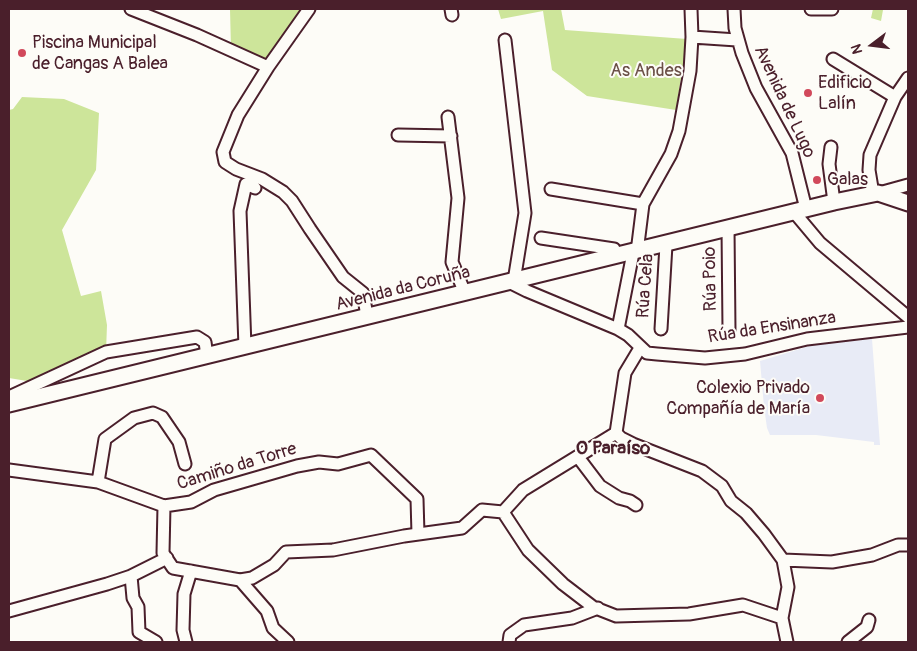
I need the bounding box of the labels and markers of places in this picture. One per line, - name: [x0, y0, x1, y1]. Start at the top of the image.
- place label: Piscina Municipal de Cangas A Balea: [32, 32, 168, 74]
- marker: Piscina Municipal de Cangas A Balea: [16, 47, 28, 59]
- place label: Edificio Lalín: [818, 72, 872, 115]
- marker: Edificio Lalín: [802, 87, 814, 99]
- place label: Galas: [827, 169, 868, 191]
- marker: Galas: [811, 174, 823, 186]
- place label: Colexio Privado Compañía de María: [666, 377, 810, 419]
- marker: Colexio Privado Compañía de María: [814, 392, 826, 404]

